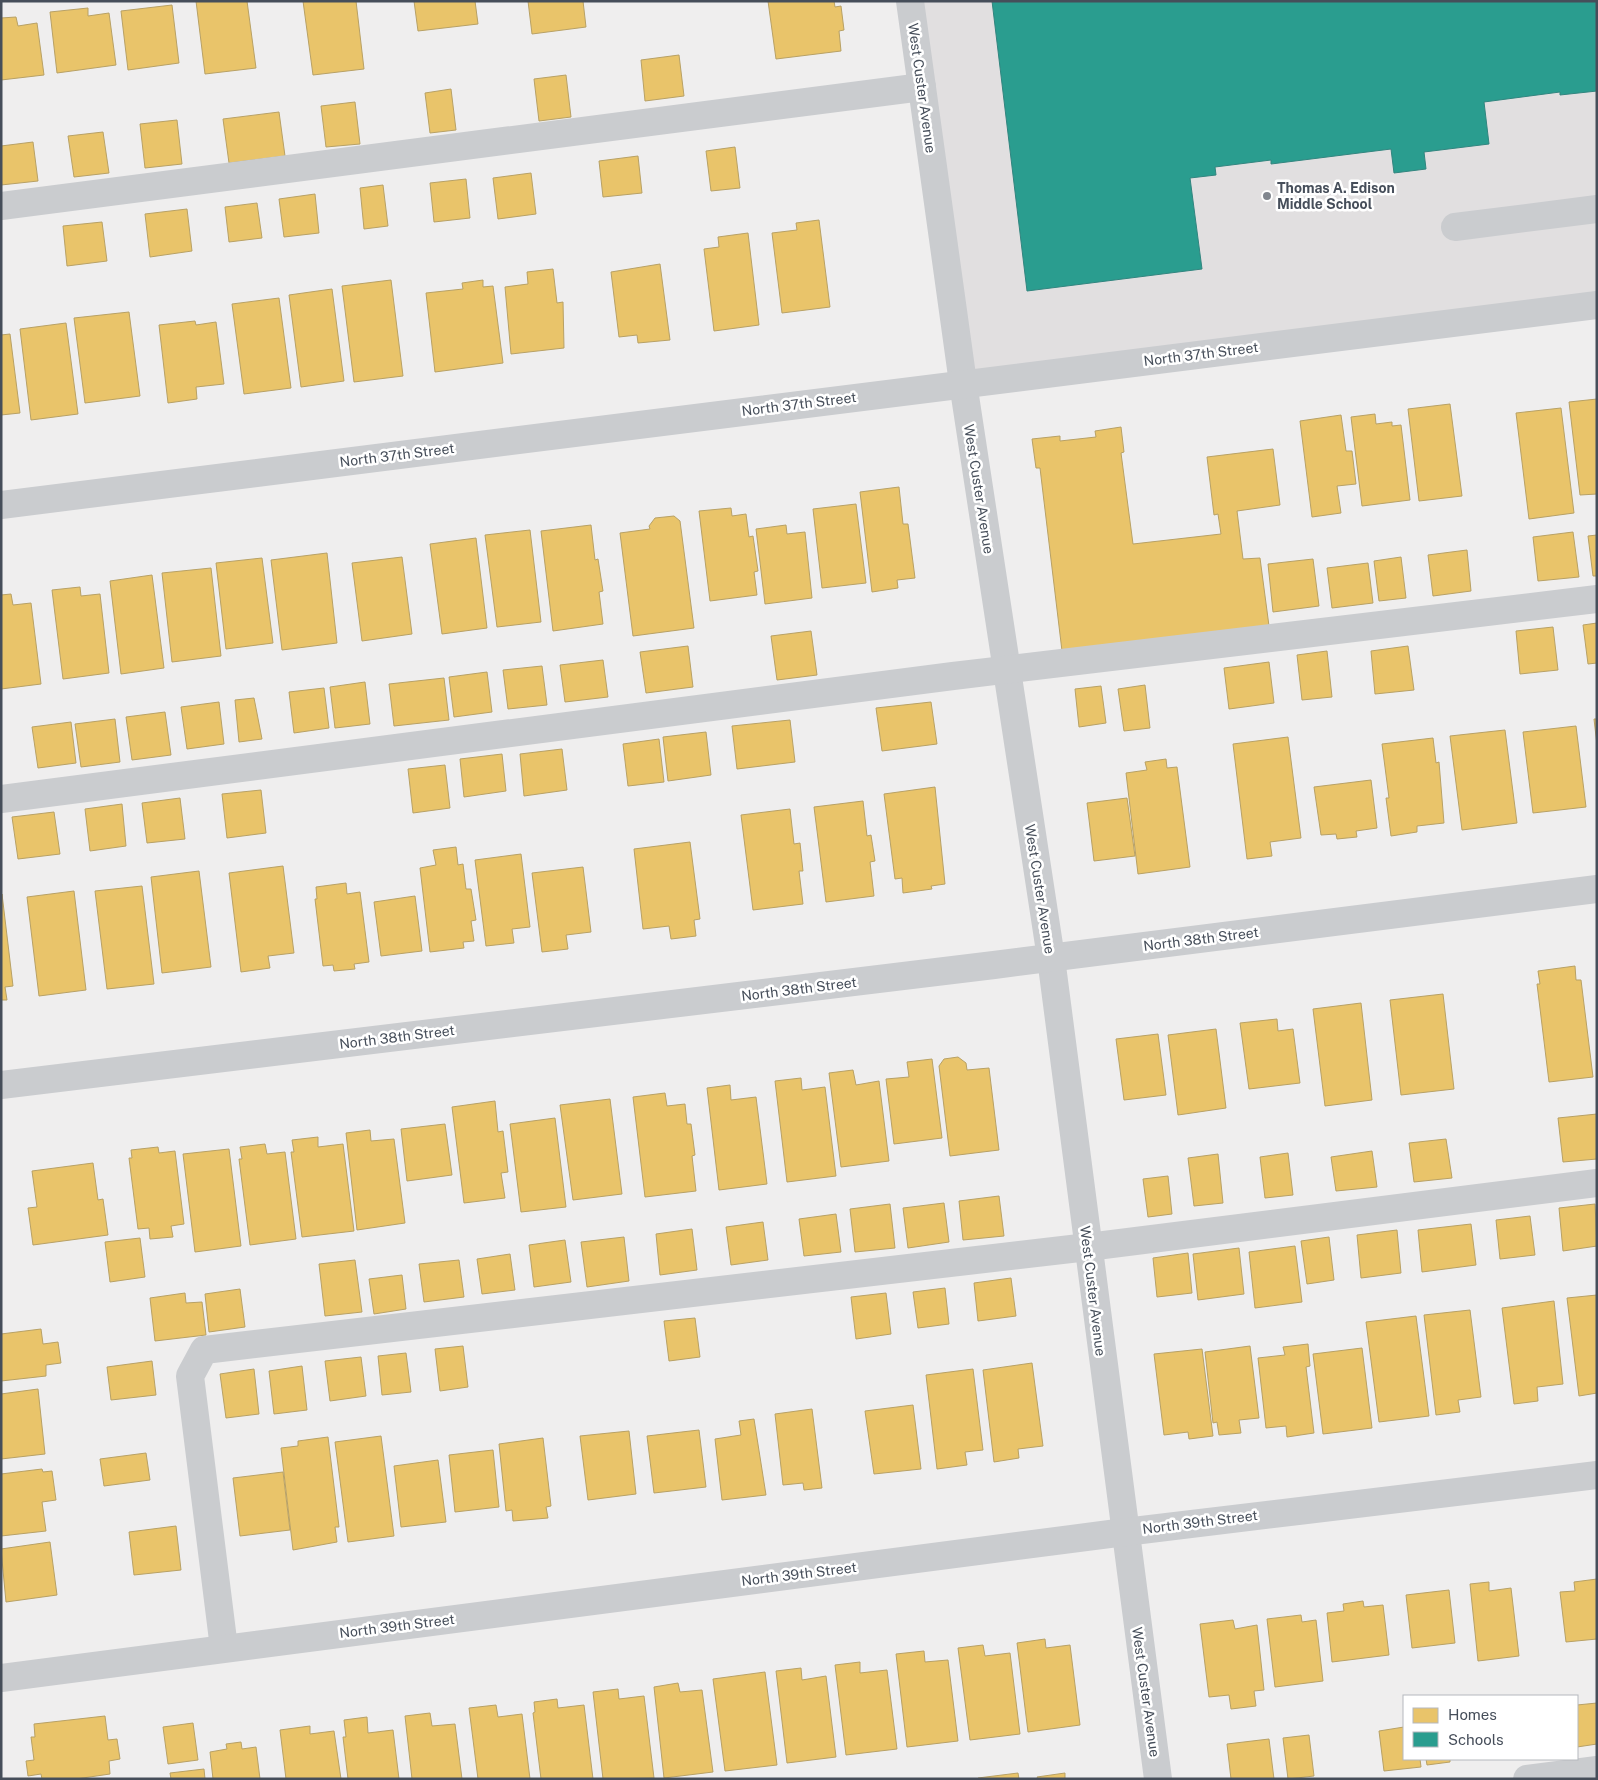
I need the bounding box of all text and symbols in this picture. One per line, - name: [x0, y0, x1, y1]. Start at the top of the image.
- street label: West Custer Avenue: [905, 22, 939, 154]
- place label: Thomas A. Edison Middle School: [1277, 180, 1395, 212]
- marker: Thomas A. Edison Middle School: [1261, 190, 1273, 202]
- street label: North 37th Street: [1143, 339, 1259, 369]
- street label: North 37th Street: [741, 389, 857, 419]
- street label: West Custer Avenue: [961, 423, 997, 555]
- street label: North 37th Street: [339, 440, 455, 470]
- street label: West Custer Avenue: [1022, 823, 1058, 955]
- street label: North 38th Street: [1142, 924, 1260, 954]
- street label: North 38th Street: [740, 974, 858, 1004]
- street label: North 38th Street: [338, 1022, 456, 1052]
- street label: West Custer Avenue: [1077, 1225, 1109, 1357]
- street label: North 39th Street: [1142, 1507, 1258, 1537]
- street label: North 39th Street: [741, 1559, 857, 1589]
- street label: North 39th Street: [339, 1611, 455, 1641]
- street label: West Custer Avenue: [1129, 1626, 1163, 1758]
- legend: [1403, 1695, 1578, 1760]
- text: Homes: [1448, 1706, 1497, 1723]
- text: Schools: [1448, 1731, 1504, 1748]

